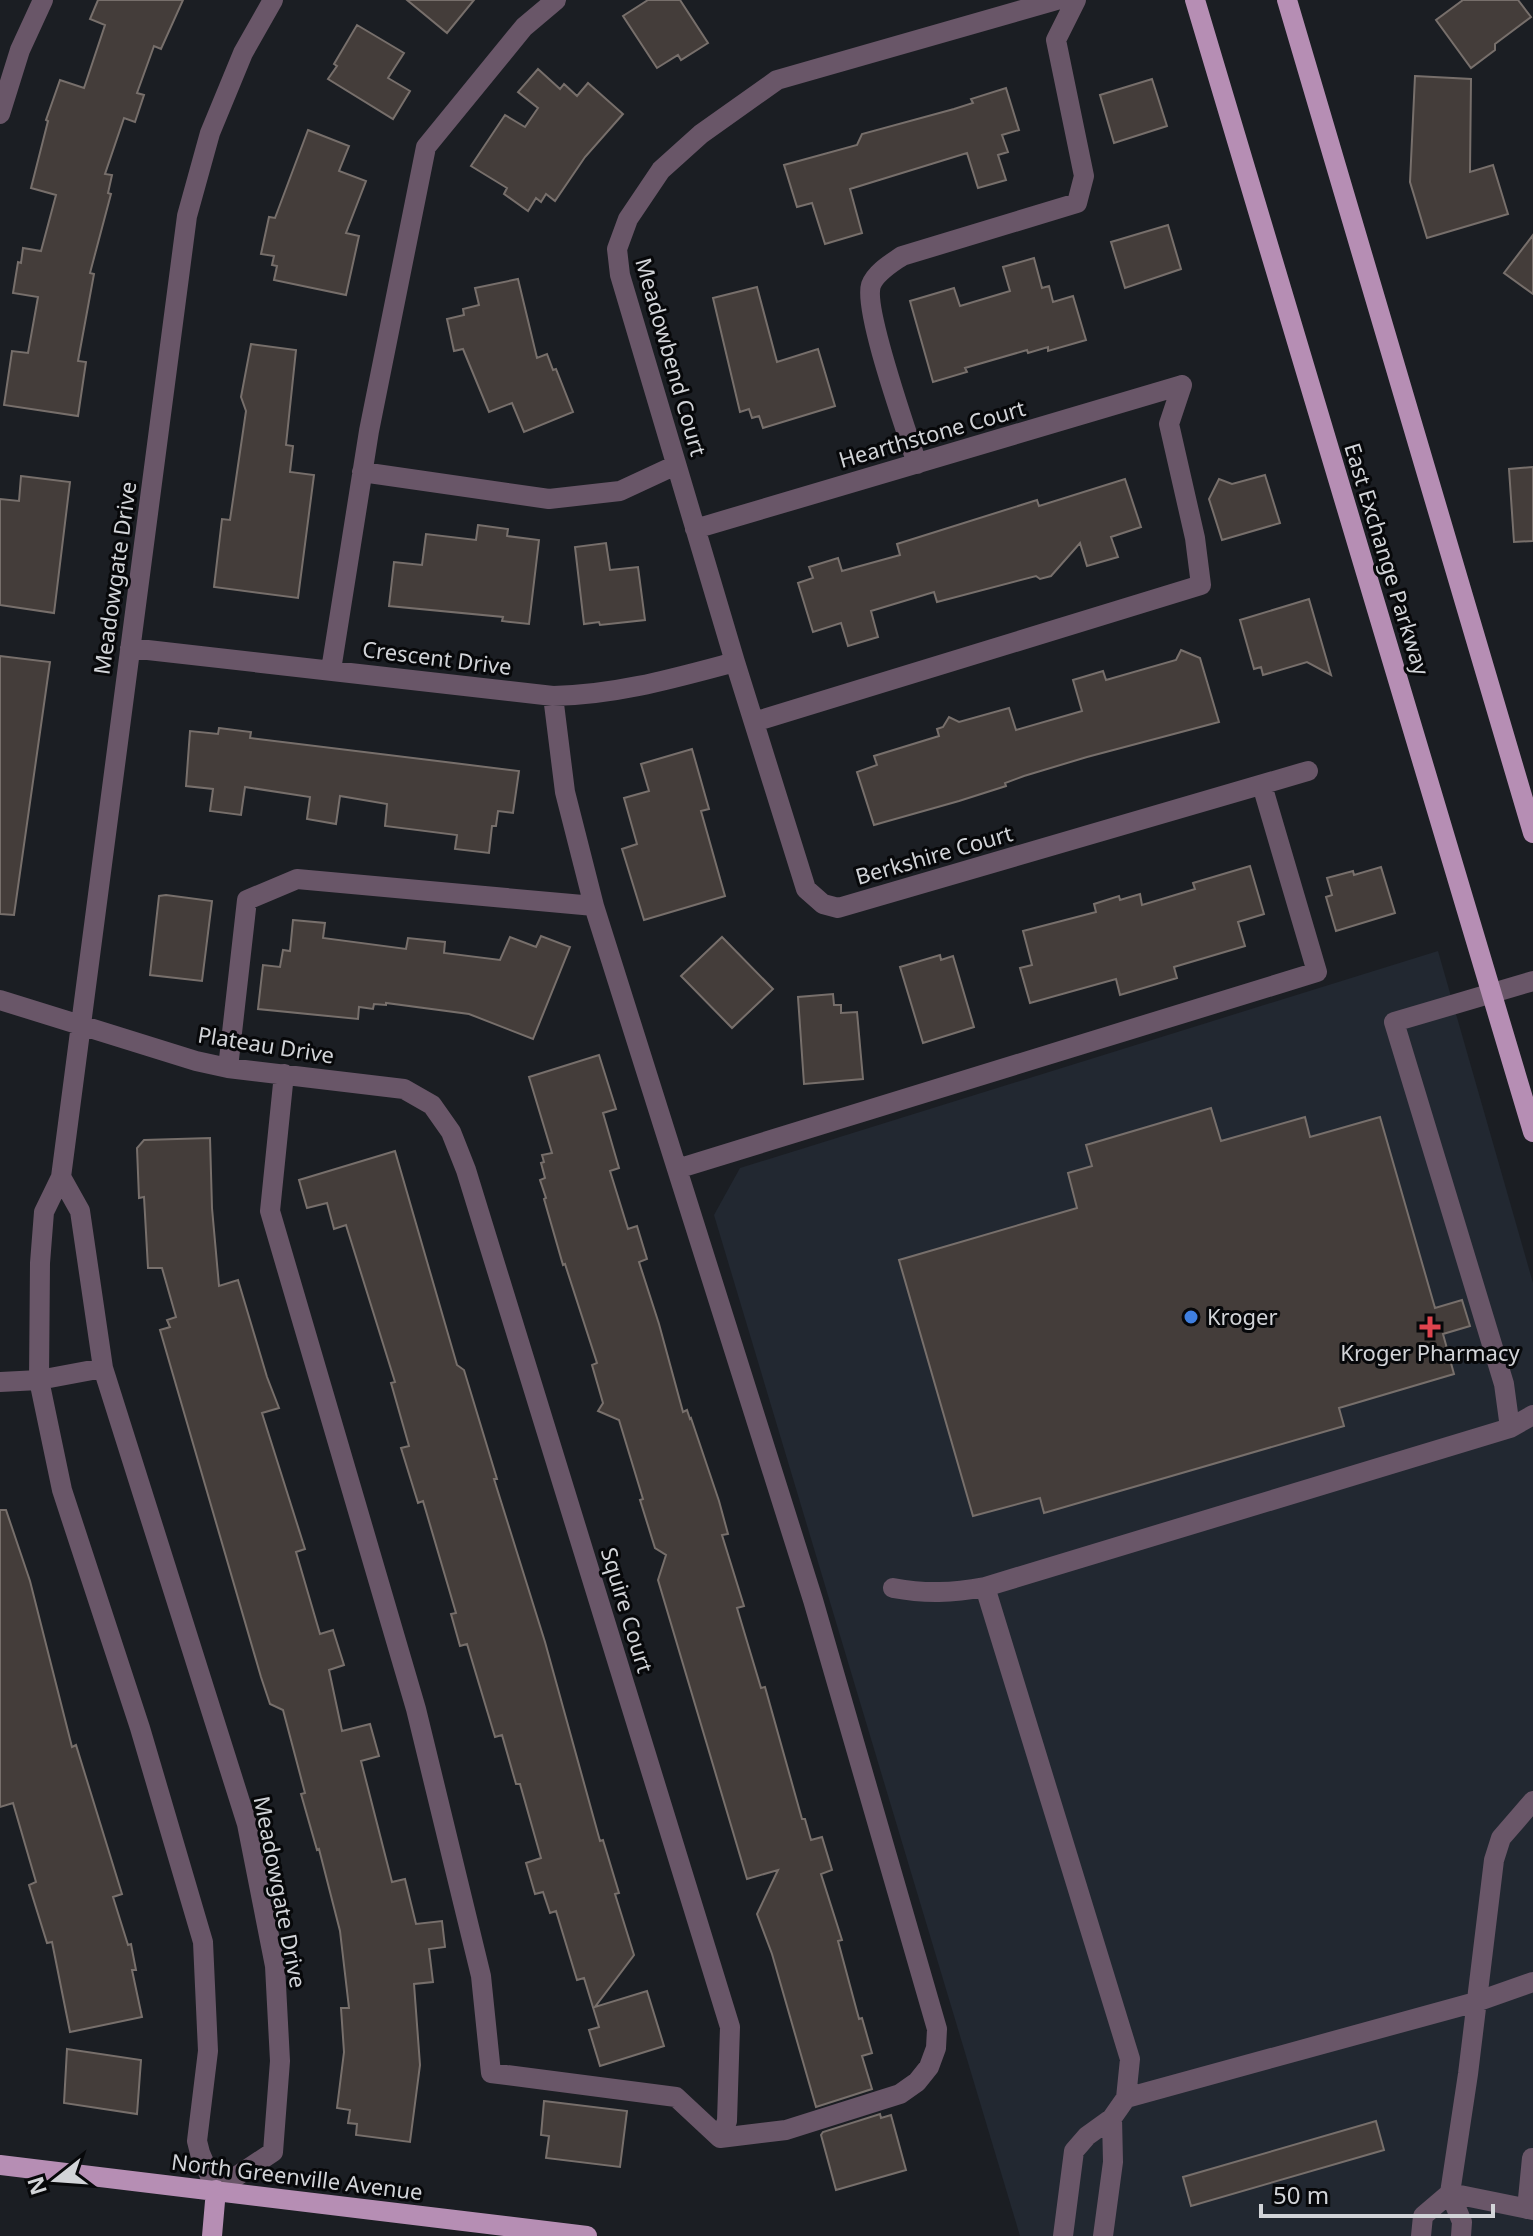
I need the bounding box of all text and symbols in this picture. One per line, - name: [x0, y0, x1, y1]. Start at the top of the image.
- street label: Meadowbend Court: [629, 254, 715, 459]
- street label: Hearthstone Court: [835, 392, 1029, 474]
- street label: East Exchange Parkway: [1338, 439, 1438, 679]
- street label: Meadowgate Drive: [86, 479, 142, 676]
- street label: Crescent Drive: [361, 633, 513, 681]
- street label: Berkshire Court: [852, 817, 1016, 891]
- street label: Plateau Drive: [196, 1018, 337, 1070]
- place label: Kroger: [1207, 1301, 1278, 1331]
- marker: Kroger: [1182, 1308, 1200, 1326]
- marker: Kroger Pharmacy: [1421, 1318, 1439, 1336]
- place label: Kroger Pharmacy: [1340, 1337, 1520, 1367]
- street label: Squire Court: [595, 1543, 661, 1676]
- street label: Meadowgate Drive: [248, 1793, 314, 1990]
- north arrow: [16, 2140, 96, 2220]
- street label: North Greenville Avenue: [170, 2146, 425, 2206]
- scale bar: [1261, 2168, 1493, 2218]
- text: N: [19, 2173, 53, 2199]
- text: 50 m: [1273, 2178, 1329, 2211]

